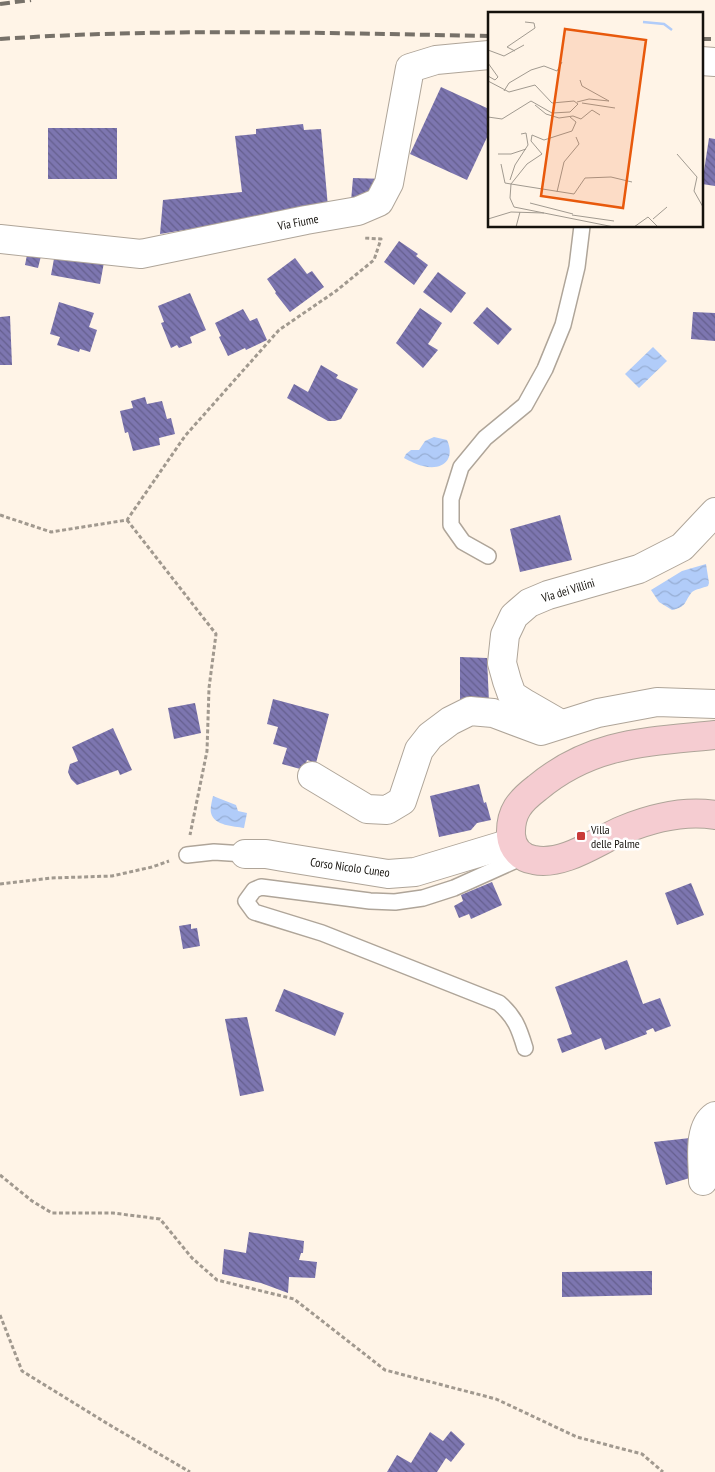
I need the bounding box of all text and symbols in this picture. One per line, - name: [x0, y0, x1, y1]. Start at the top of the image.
- inset map: [488, 12, 702, 228]
- street label: Via Fiume: [275, 211, 320, 233]
- street label: Via dei Villini: [539, 575, 596, 605]
- place label: Villa delle Palme: [590, 822, 640, 851]
- marker: Villa delle Palme: [575, 830, 587, 842]
- street label: Corso Nicolo Cuneo: [309, 854, 391, 880]

